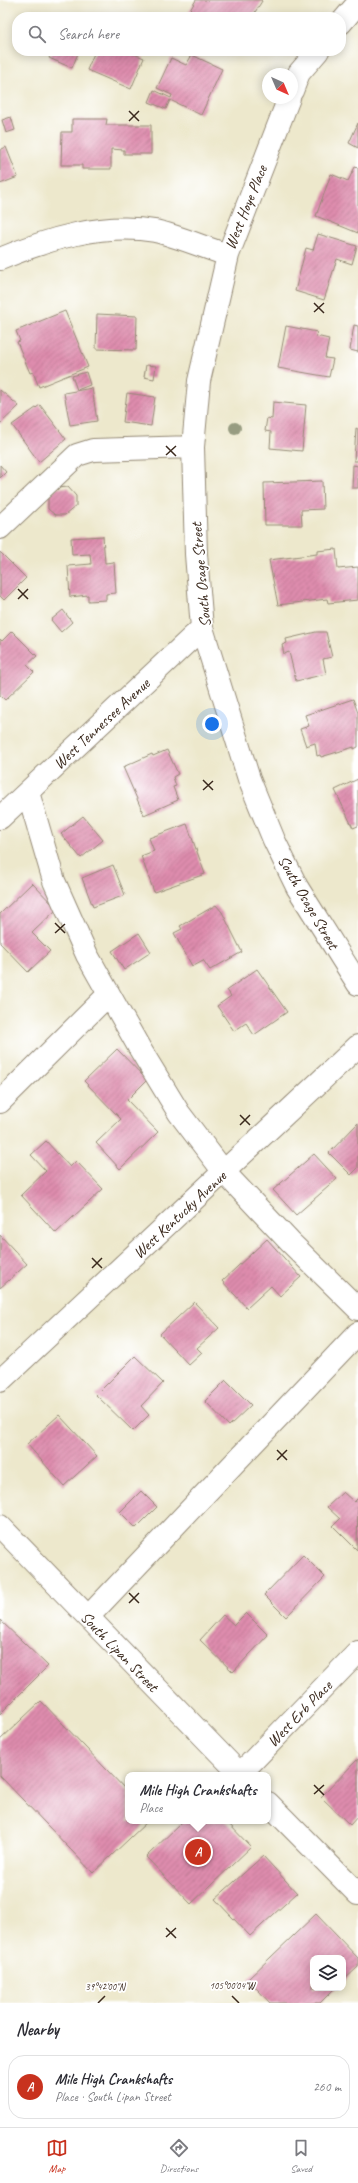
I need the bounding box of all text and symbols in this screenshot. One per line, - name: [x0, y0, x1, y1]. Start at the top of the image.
- search box: [12, 12, 346, 56]
- icon: search: [26, 23, 48, 45]
- text: Search here: [58, 25, 119, 44]
- north arrow: [262, 68, 298, 104]
- street label: West Hoye Place: [220, 161, 272, 252]
- street label: South Osage Street: [186, 520, 216, 628]
- street label: West Tennessee Avenue: [49, 673, 155, 774]
- your location: [202, 714, 222, 734]
- street label: South Osage Street: [273, 852, 344, 954]
- street label: West Kentucky Avenue: [129, 1165, 232, 1263]
- street label: South Lipan Street: [76, 1607, 164, 1697]
- street label: West Erb Place: [263, 1675, 338, 1751]
- popup: [125, 1772, 271, 1824]
- text: Mile High Crankshafts: [139, 1781, 257, 1800]
- text: Place: [139, 1800, 162, 1816]
- pin: A: [185, 1837, 211, 1867]
- map controls: [310, 1955, 346, 1991]
- button: layers: [310, 1955, 346, 1991]
- text: 105°00'04"W: [209, 1979, 256, 1992]
- text: 39°42'00"N: [85, 1980, 127, 1993]
- text: Nearby: [16, 2019, 59, 2040]
- text: Mile High Crankshafts: [55, 2070, 172, 2089]
- text: A: [27, 2079, 33, 2095]
- text: 260 m: [313, 2079, 341, 2095]
- text: Place · South Lipan Street: [55, 2089, 171, 2105]
- tab: Map: [46, 2137, 68, 2175]
- tab: Directions: [160, 2137, 198, 2175]
- tab: Saved: [290, 2137, 312, 2175]

